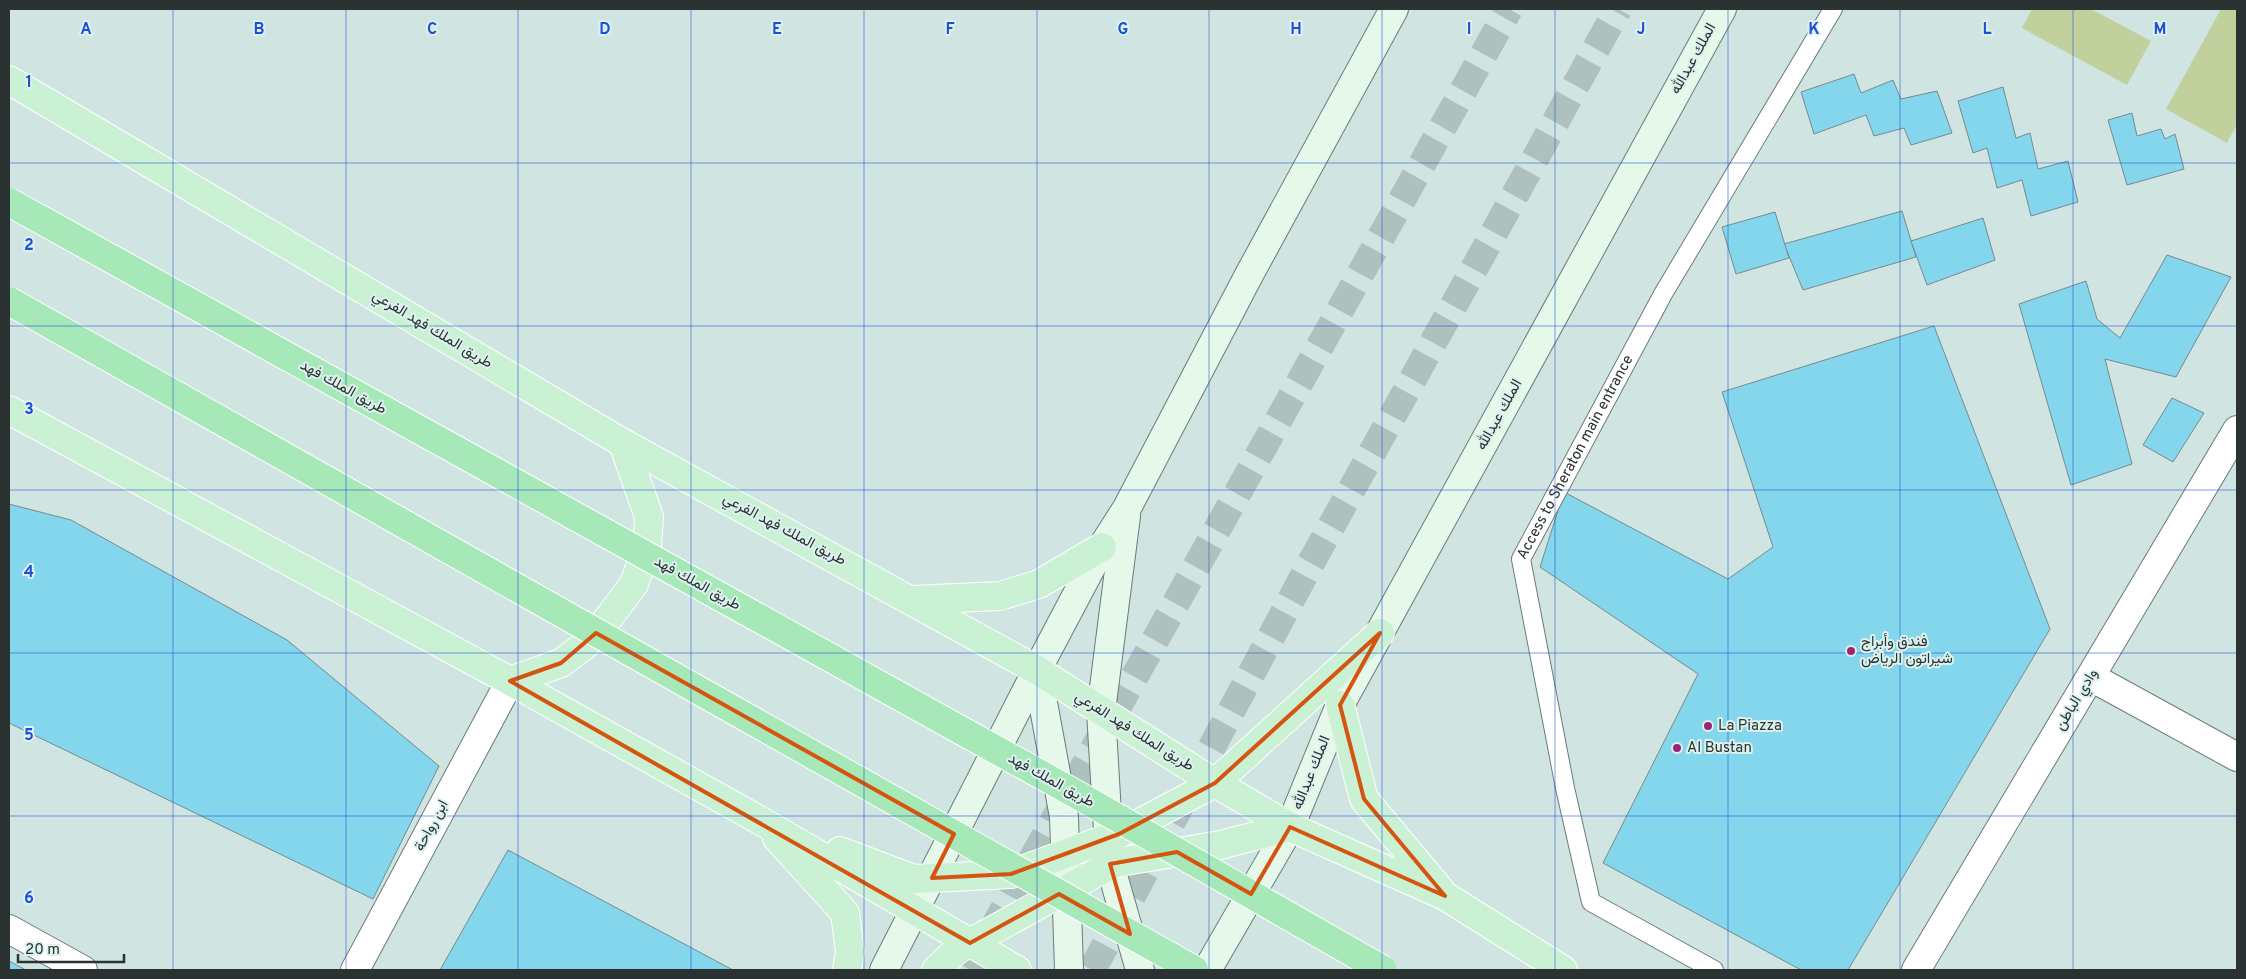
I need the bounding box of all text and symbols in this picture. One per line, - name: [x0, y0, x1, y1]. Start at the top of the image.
- text: A: [80, 20, 92, 40]
- text: B: [253, 20, 265, 40]
- text: C: [427, 20, 437, 40]
- text: D: [599, 20, 611, 40]
- text: E: [772, 20, 782, 40]
- text: F: [945, 20, 955, 40]
- text: G: [1118, 20, 1128, 40]
- text: H: [1290, 20, 1302, 40]
- text: I: [1467, 20, 1471, 40]
- text: J: [1637, 20, 1645, 40]
- street label: الملك عبدالله: [1666, 20, 1721, 98]
- text: K: [1808, 20, 1820, 40]
- text: L: [1982, 20, 1992, 40]
- text: M: [2154, 20, 2166, 40]
- text: 1: [26, 73, 32, 93]
- text: 2: [24, 236, 34, 256]
- street label: طريق الملك فهد الفرعي: [367, 287, 496, 375]
- street label: Access to Sheraton main entrance: [1513, 352, 1638, 563]
- street label: طريق الملك فهد: [296, 356, 390, 420]
- street label: الملك عبدالله: [1472, 376, 1527, 454]
- text: 3: [24, 400, 34, 420]
- street label: طريق الملك فهد الفرعي: [718, 489, 849, 572]
- street label: طريق الملك فهد: [650, 552, 744, 616]
- text: 4: [24, 563, 34, 583]
- place label: فندق وأبراج شيراتون الرياض: [1861, 633, 1953, 669]
- marker: فندق وأبراج شيراتون الرياض: [1845, 645, 1857, 657]
- street label: وادي الباطن: [2051, 666, 2105, 735]
- street label: طريق الملك فهد الفرعي: [1070, 688, 1197, 778]
- place label: La Piazza: [1718, 717, 1782, 736]
- marker: La Piazza: [1702, 720, 1714, 732]
- text: 5: [24, 726, 34, 746]
- street label: الملك عبدالله: [1288, 733, 1335, 813]
- place label: Al Bustan: [1687, 739, 1752, 758]
- marker: Al Bustan: [1671, 742, 1683, 754]
- street label: طريق الملك فهد: [1004, 749, 1098, 813]
- street label: ابن رواحة: [411, 797, 453, 855]
- text: 6: [24, 889, 34, 909]
- scale bar: [18, 932, 124, 964]
- text: 20 m: [25, 941, 60, 960]

